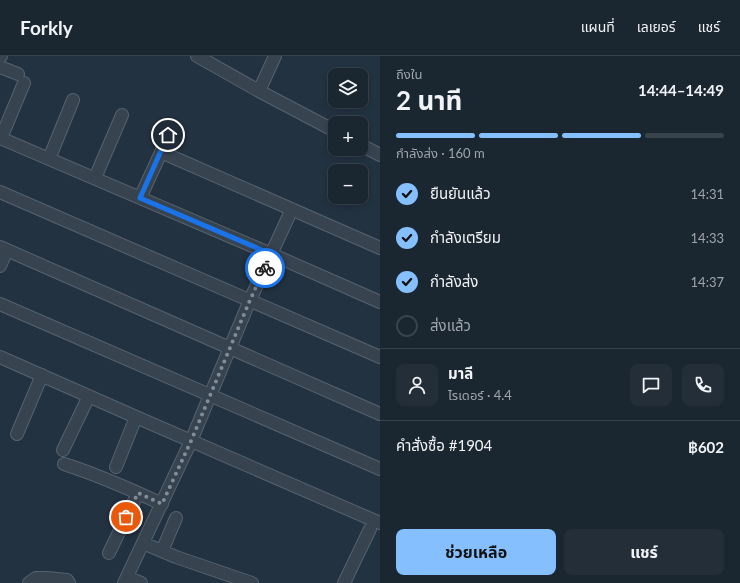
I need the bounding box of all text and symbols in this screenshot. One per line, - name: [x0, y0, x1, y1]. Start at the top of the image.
- text: Forkly: [20, 16, 73, 39]
- text: แผนที่: [581, 18, 615, 35]
- text: เลเยอร์: [637, 18, 676, 35]
- text: แชร์: [698, 18, 720, 35]
- text: ถึงใน: [396, 66, 422, 82]
- map controls: [328, 68, 368, 204]
- button: layers: [328, 68, 368, 108]
- text: 14:44–14:49: [638, 81, 724, 99]
- text: 2 นาที: [396, 84, 462, 116]
- button: +: [328, 116, 368, 156]
- pin: [151, 118, 185, 152]
- icon: home: [157, 124, 179, 146]
- text: กำลังส่ง · 160 m: [396, 145, 485, 161]
- button: −: [328, 164, 368, 204]
- icon: check: [396, 183, 418, 205]
- text: ยืนยันแล้ว: [430, 184, 491, 202]
- text: 14:31: [691, 186, 724, 202]
- icon: check: [396, 227, 418, 249]
- text: กำลังเตรียม: [430, 228, 501, 246]
- text: 14:33: [691, 230, 724, 246]
- courier: [245, 248, 285, 288]
- icon: bike: [254, 257, 276, 279]
- icon: check: [396, 271, 418, 293]
- text: กำลังส่ง: [430, 272, 478, 290]
- text: 14:37: [691, 274, 724, 290]
- text: ส่งแล้ว: [430, 316, 471, 334]
- button: person: [396, 364, 438, 406]
- text: มาลี: [448, 364, 473, 382]
- button: chat: [630, 364, 672, 406]
- button: phone: [682, 364, 724, 406]
- text: ไรเดอร์ · 4.4: [448, 387, 512, 403]
- text: คำสั่งซื้อ #1904: [396, 436, 492, 454]
- text: ฿602: [688, 438, 724, 456]
- pin: [109, 500, 143, 534]
- icon: bag: [115, 506, 137, 528]
- button: ช่วยเหลือ: [396, 529, 556, 575]
- button: แชร์: [564, 529, 724, 575]

